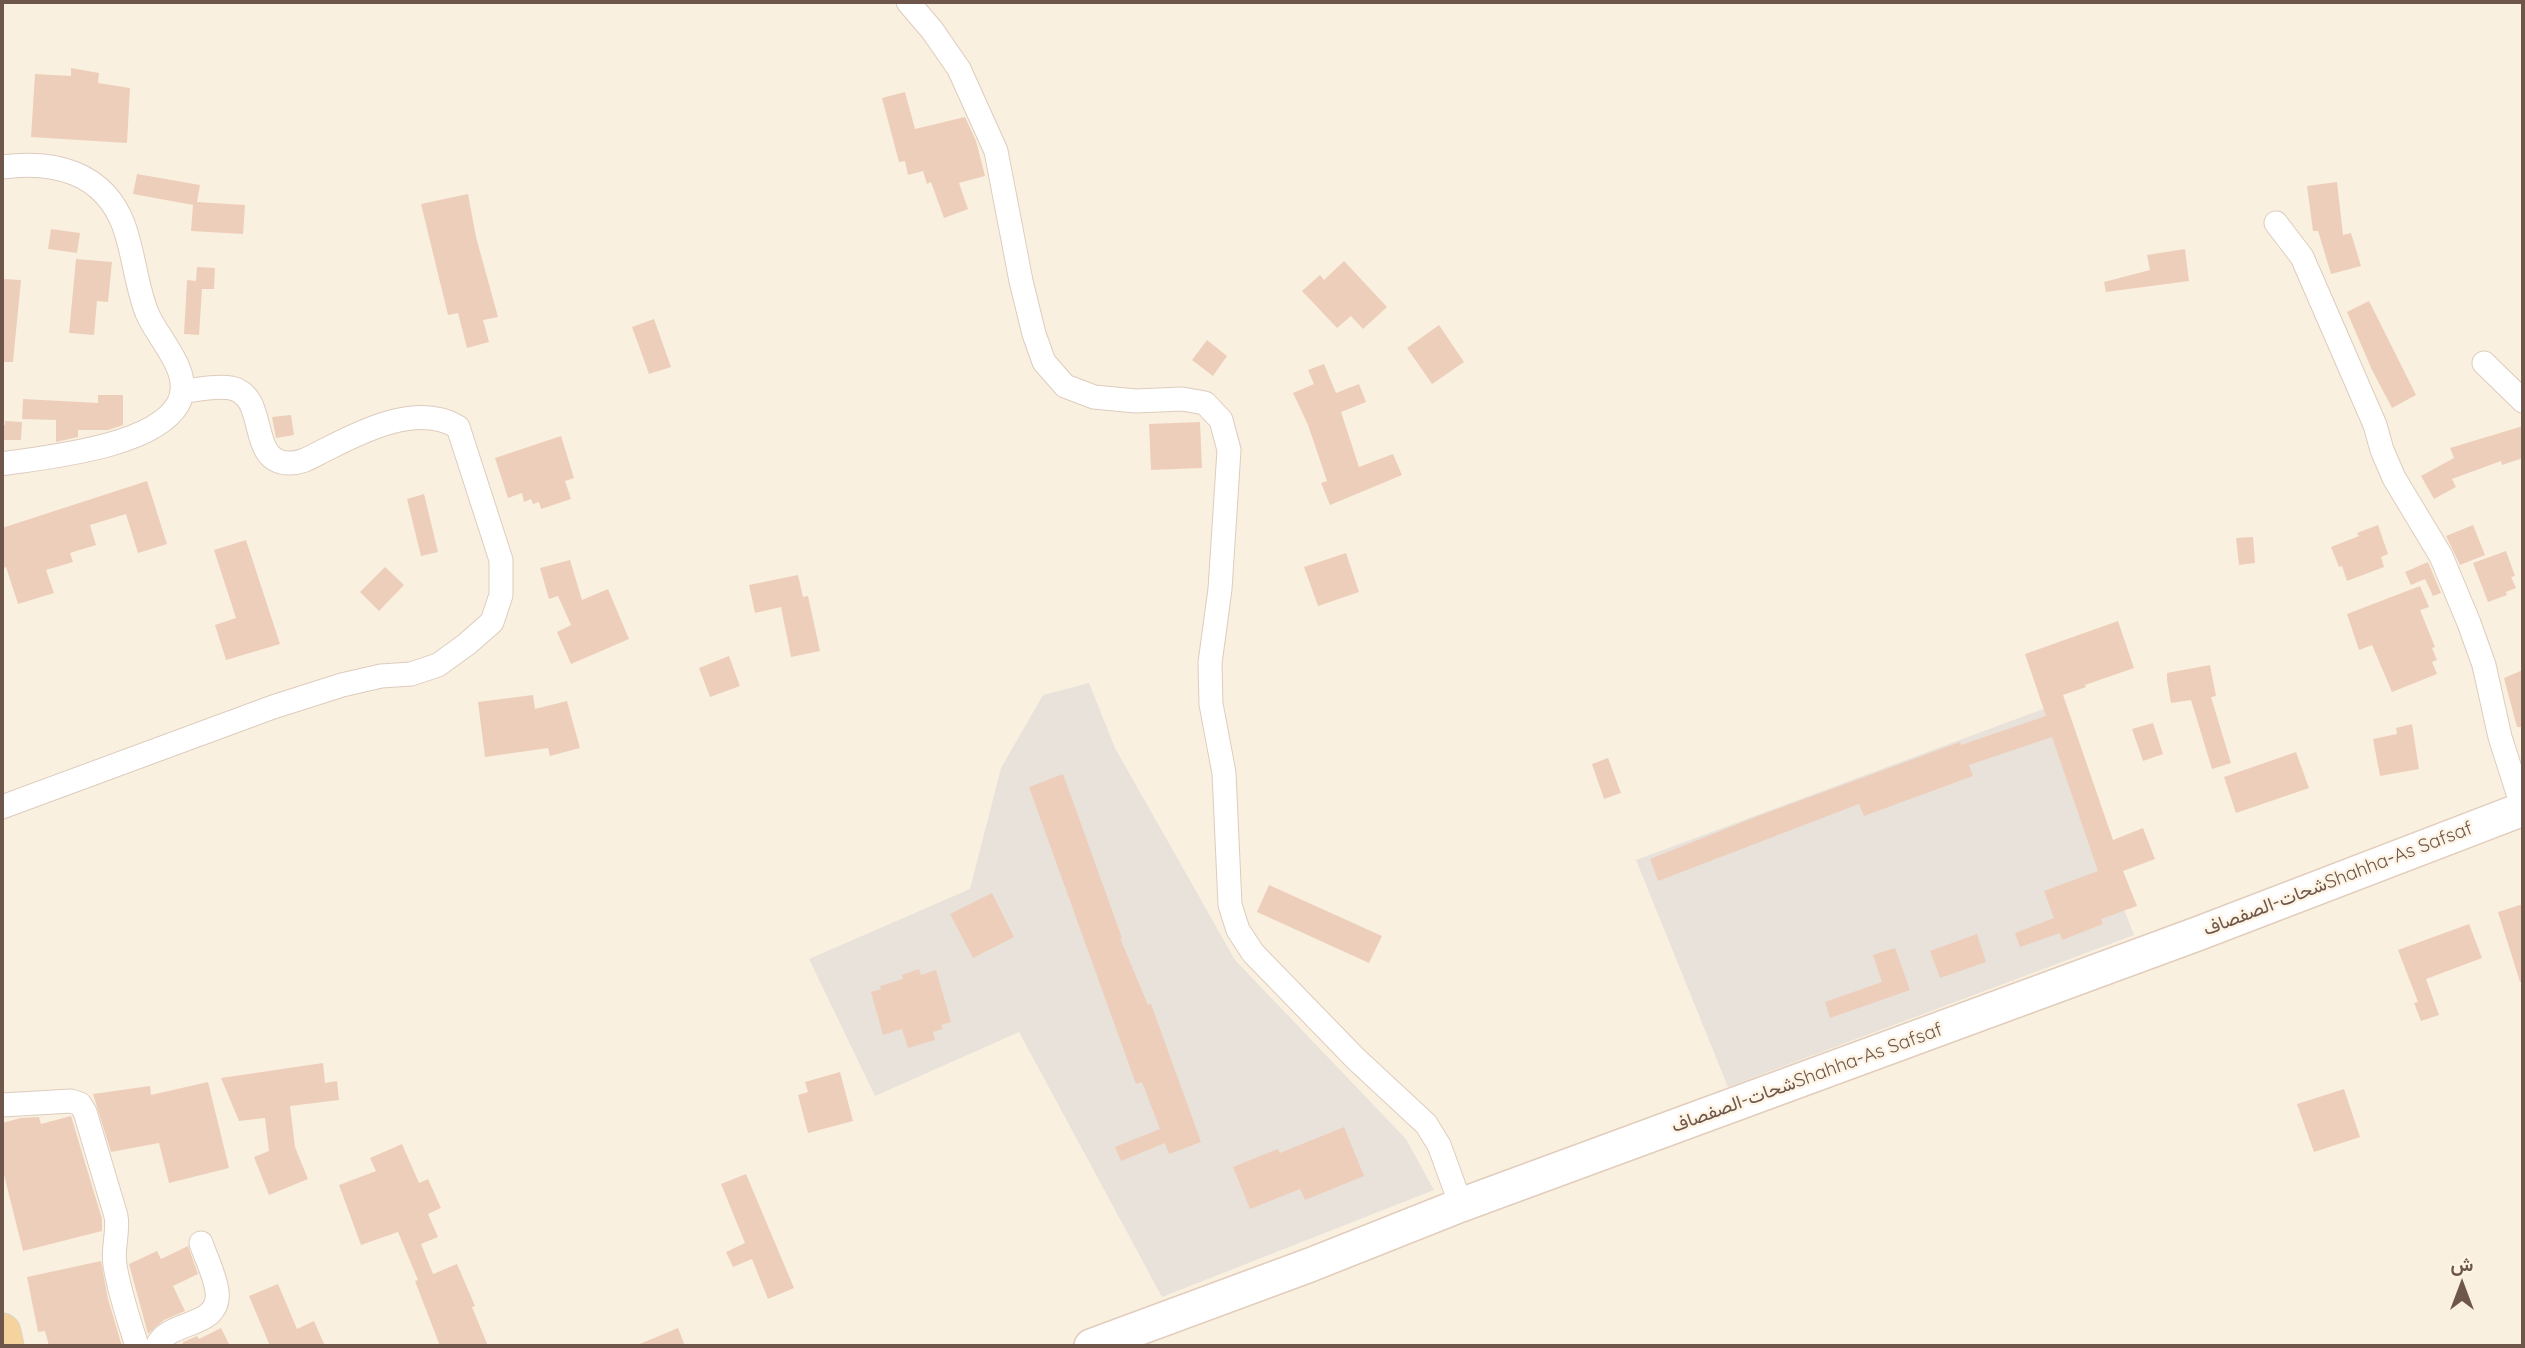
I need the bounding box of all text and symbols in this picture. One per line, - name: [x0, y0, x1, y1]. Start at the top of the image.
- street label: شحات-الصفصافShahha-As Safsaf: [2200, 817, 2476, 941]
- street label: شحات-الصفصافShahha-As Safsaf: [1668, 1018, 1946, 1138]
- north arrow: [2427, 1250, 2497, 1320]
- text: ش: [2451, 1252, 2473, 1276]

